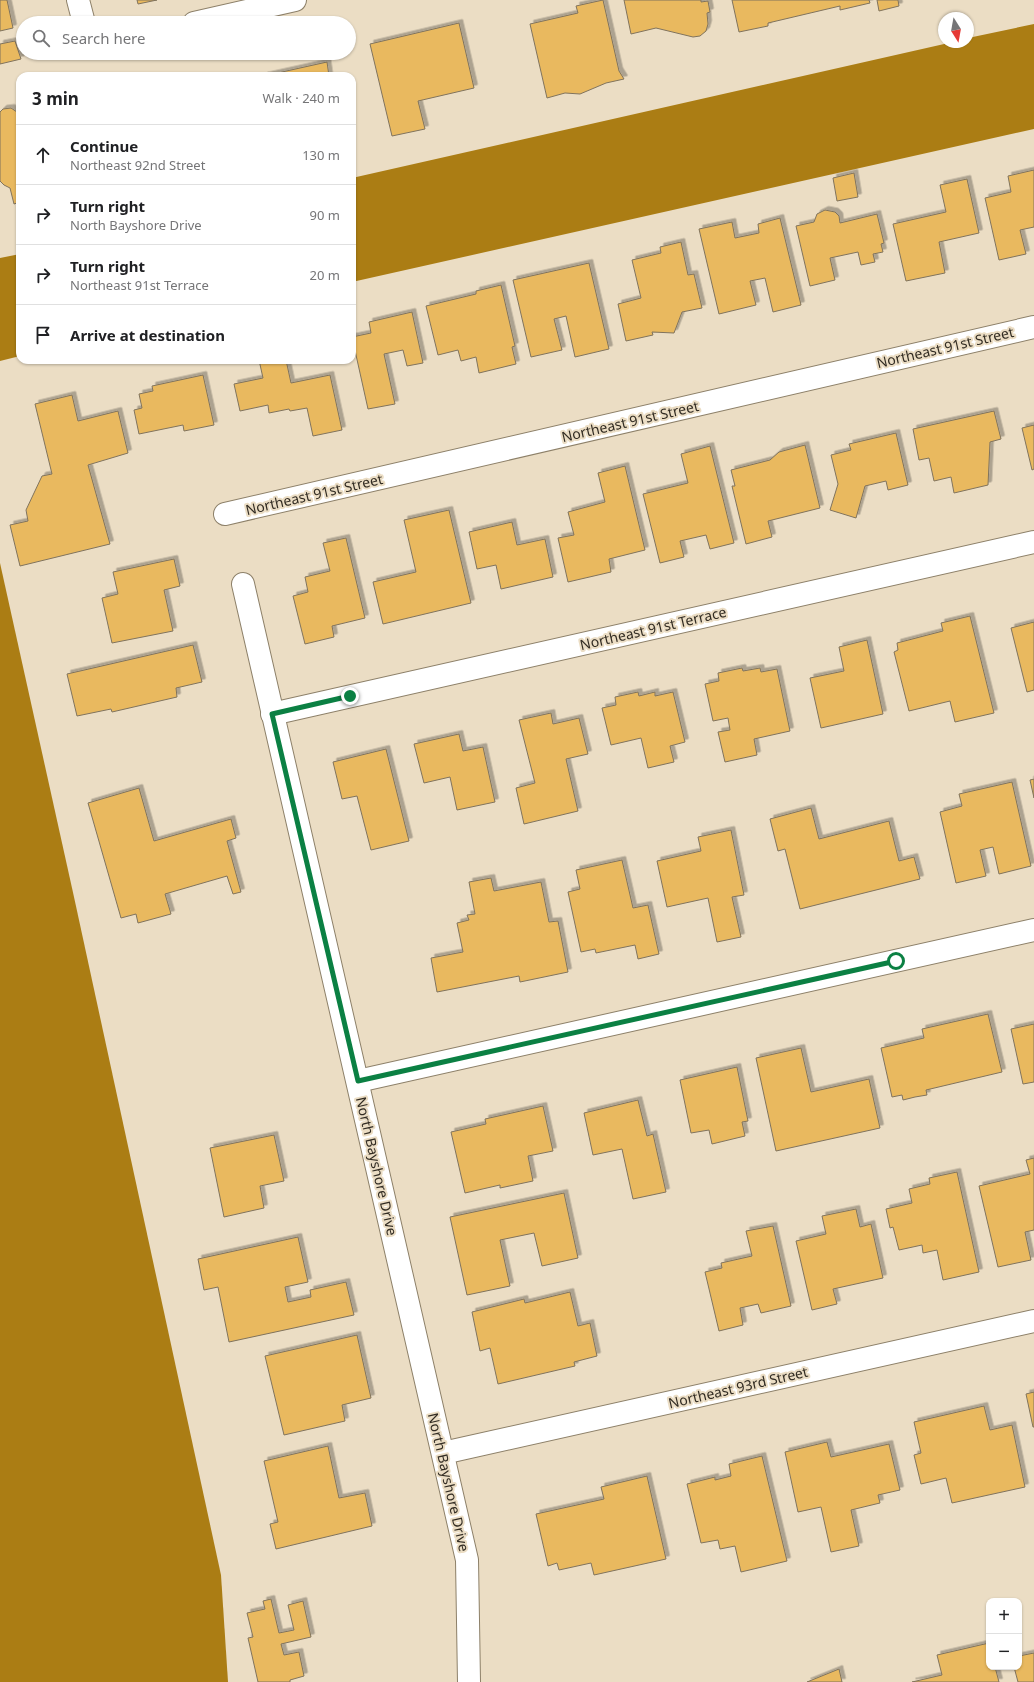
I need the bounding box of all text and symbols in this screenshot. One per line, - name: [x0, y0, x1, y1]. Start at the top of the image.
- north arrow: [938, 12, 974, 48]
- search box: [16, 16, 356, 60]
- icon: search: [30, 27, 52, 49]
- text: Search here: [62, 28, 145, 48]
- text: 3 min: [32, 87, 79, 110]
- text: Walk · 240 m: [262, 89, 340, 107]
- text: Continue: [70, 136, 138, 156]
- icon: ahead: [32, 144, 54, 166]
- text: 130 m: [302, 146, 340, 164]
- text: Northeast 92nd Street: [70, 156, 205, 174]
- text: Turn right: [70, 196, 145, 216]
- icon: right: [32, 204, 54, 226]
- text: 90 m: [310, 206, 340, 224]
- text: North Bayshore Drive: [70, 216, 202, 234]
- text: Turn right: [70, 256, 145, 276]
- icon: right: [32, 264, 54, 286]
- text: 20 m: [310, 266, 340, 284]
- text: Northeast 91st Terrace: [70, 276, 209, 294]
- street label: Northeast 91st Street: [875, 322, 1015, 372]
- icon: arrive: [32, 324, 54, 346]
- text: Arrive at destination: [70, 325, 225, 345]
- street label: Northeast 91st Street: [560, 396, 700, 446]
- street label: Northeast 91st Street: [244, 469, 384, 519]
- street label: Northeast 91st Terrace: [578, 602, 728, 654]
- route end: [341, 687, 359, 705]
- route start: [887, 952, 905, 970]
- street label: North Bayshore Drive: [352, 1095, 402, 1237]
- street label: Northeast 93rd Street: [666, 1362, 810, 1412]
- street label: North Bayshore Drive: [424, 1411, 474, 1553]
- map controls: [986, 1598, 1022, 1670]
- button: +: [986, 1598, 1022, 1634]
- button: −: [986, 1634, 1022, 1670]

